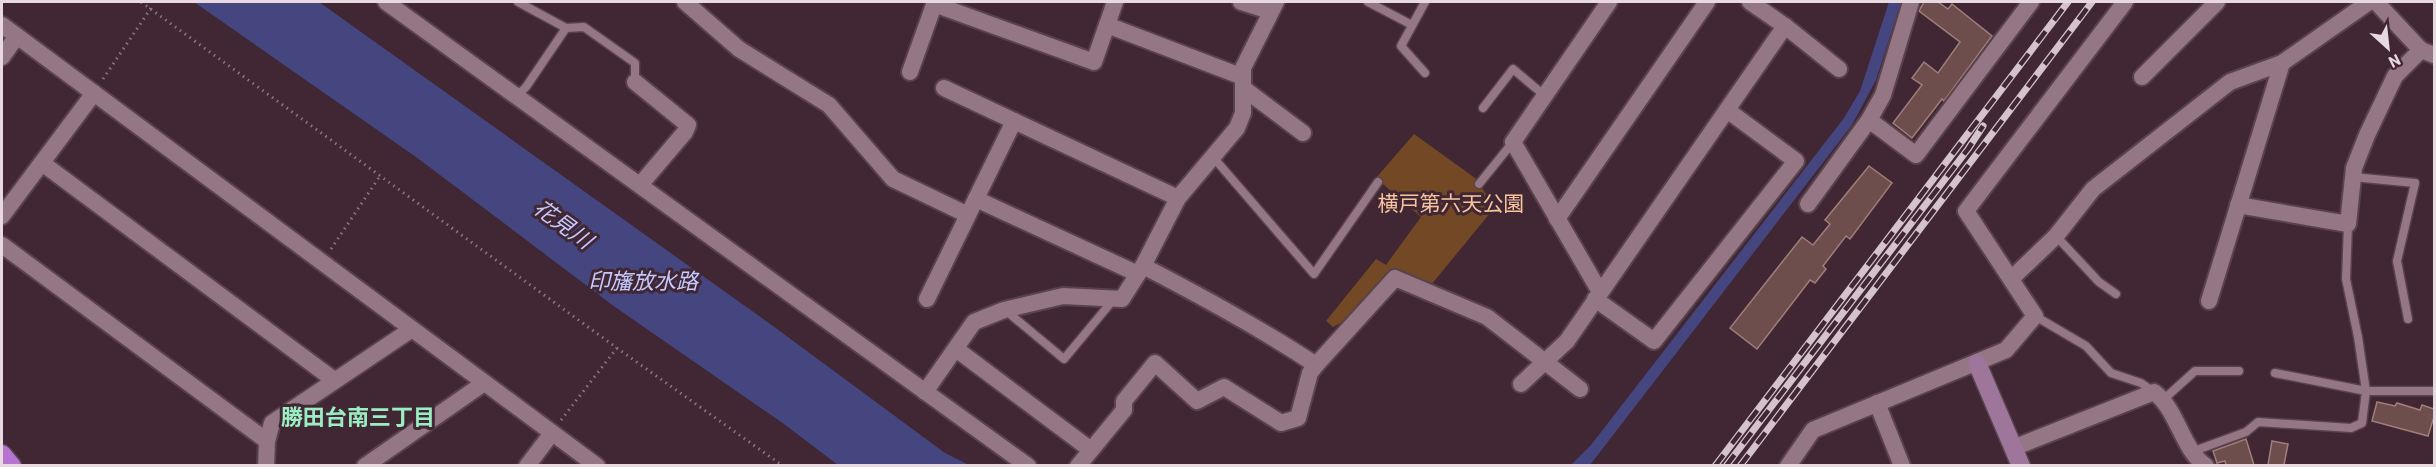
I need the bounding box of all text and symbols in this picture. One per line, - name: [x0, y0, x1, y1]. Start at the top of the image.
- north arrow: [2358, 18, 2418, 78]
- text: N: [2386, 51, 2404, 73]
- park label: 横戸第六天公園: [1378, 190, 1525, 215]
- water label: 花見川: [530, 193, 600, 254]
- water label: 印旛放水路: [588, 267, 700, 293]
- district label: 勝田台南三丁目: [281, 403, 435, 429]

